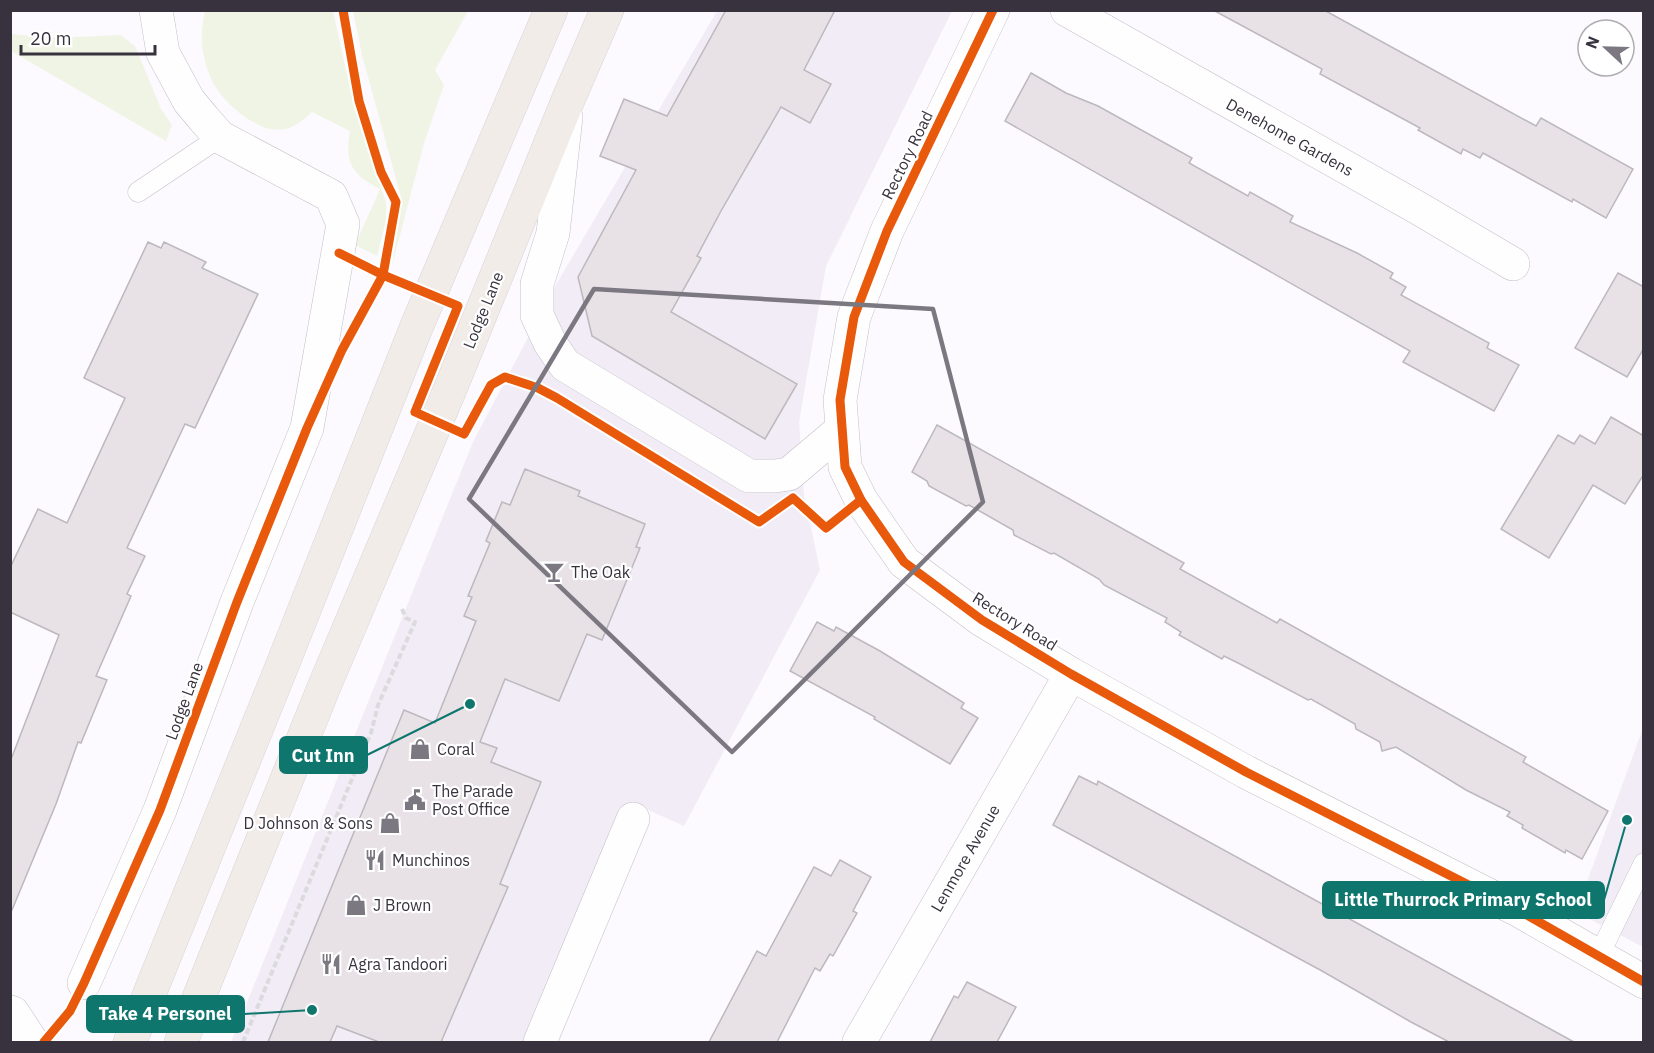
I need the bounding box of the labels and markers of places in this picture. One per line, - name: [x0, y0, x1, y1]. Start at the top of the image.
- bar icon: The Oak: [542, 560, 566, 584]
- place label: The Oak: [571, 562, 631, 582]
- callout: Cut Inn: [280, 737, 367, 773]
- shop icon: Coral: [408, 737, 432, 761]
- place label: Coral: [437, 739, 475, 759]
- place label: The Parade Post Office: [432, 781, 514, 819]
- public building icon: The Parade Post Office: [403, 788, 427, 812]
- shop icon: D Johnson & Sons: [378, 811, 402, 835]
- place label: D Johnson & Sons: [244, 813, 373, 833]
- restaurant icon: Munchinos: [363, 848, 387, 872]
- place label: Munchinos: [392, 850, 470, 870]
- callout: Little Thurrock Primary School: [1323, 882, 1604, 918]
- shop icon: J Brown: [344, 893, 368, 917]
- place label: J Brown: [373, 895, 431, 915]
- restaurant icon: Agra Tandoori: [319, 952, 343, 976]
- place label: Agra Tandoori: [348, 954, 448, 974]
- callout: Take 4 Personel: [87, 996, 244, 1032]

